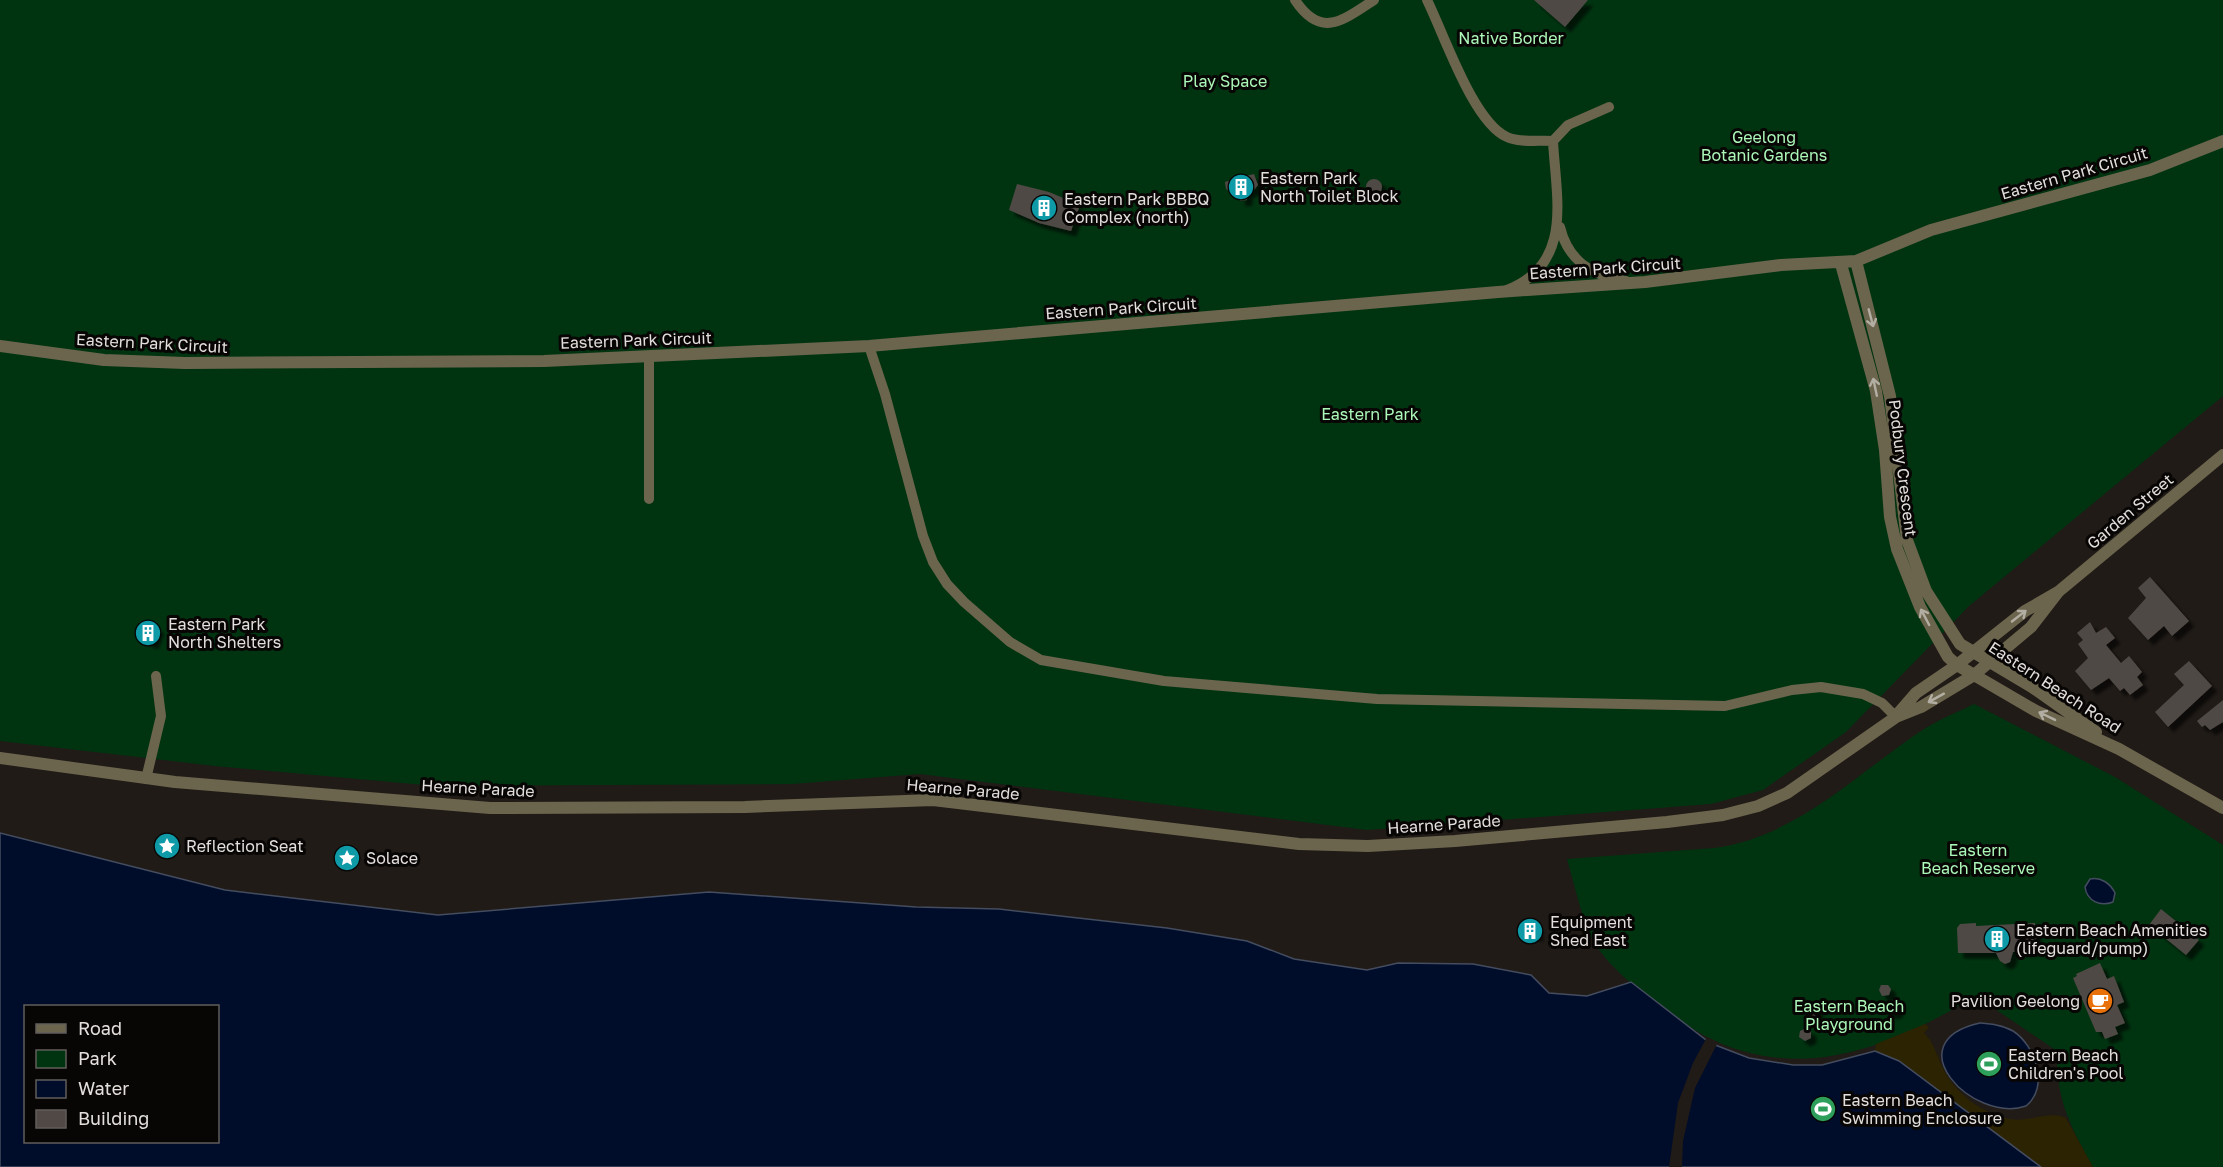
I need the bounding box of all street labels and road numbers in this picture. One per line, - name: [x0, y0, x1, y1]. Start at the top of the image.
- street label: Eastern Park Circuit: [1998, 142, 2150, 204]
- street label: Eastern Park Circuit: [1529, 253, 1681, 283]
- street label: Eastern Park Circuit: [1045, 293, 1197, 323]
- street label: Eastern Park Circuit: [560, 327, 712, 353]
- street label: Eastern Park Circuit: [76, 329, 228, 357]
- street label: Podbury Crescent: [1885, 398, 1921, 538]
- street label: Garden Street: [2083, 469, 2177, 553]
- street label: Eastern Beach Road: [1985, 637, 2125, 737]
- street label: Hearne Parade: [906, 774, 1020, 804]
- street label: Hearne Parade: [421, 775, 535, 801]
- street label: Hearne Parade: [1387, 810, 1501, 838]

